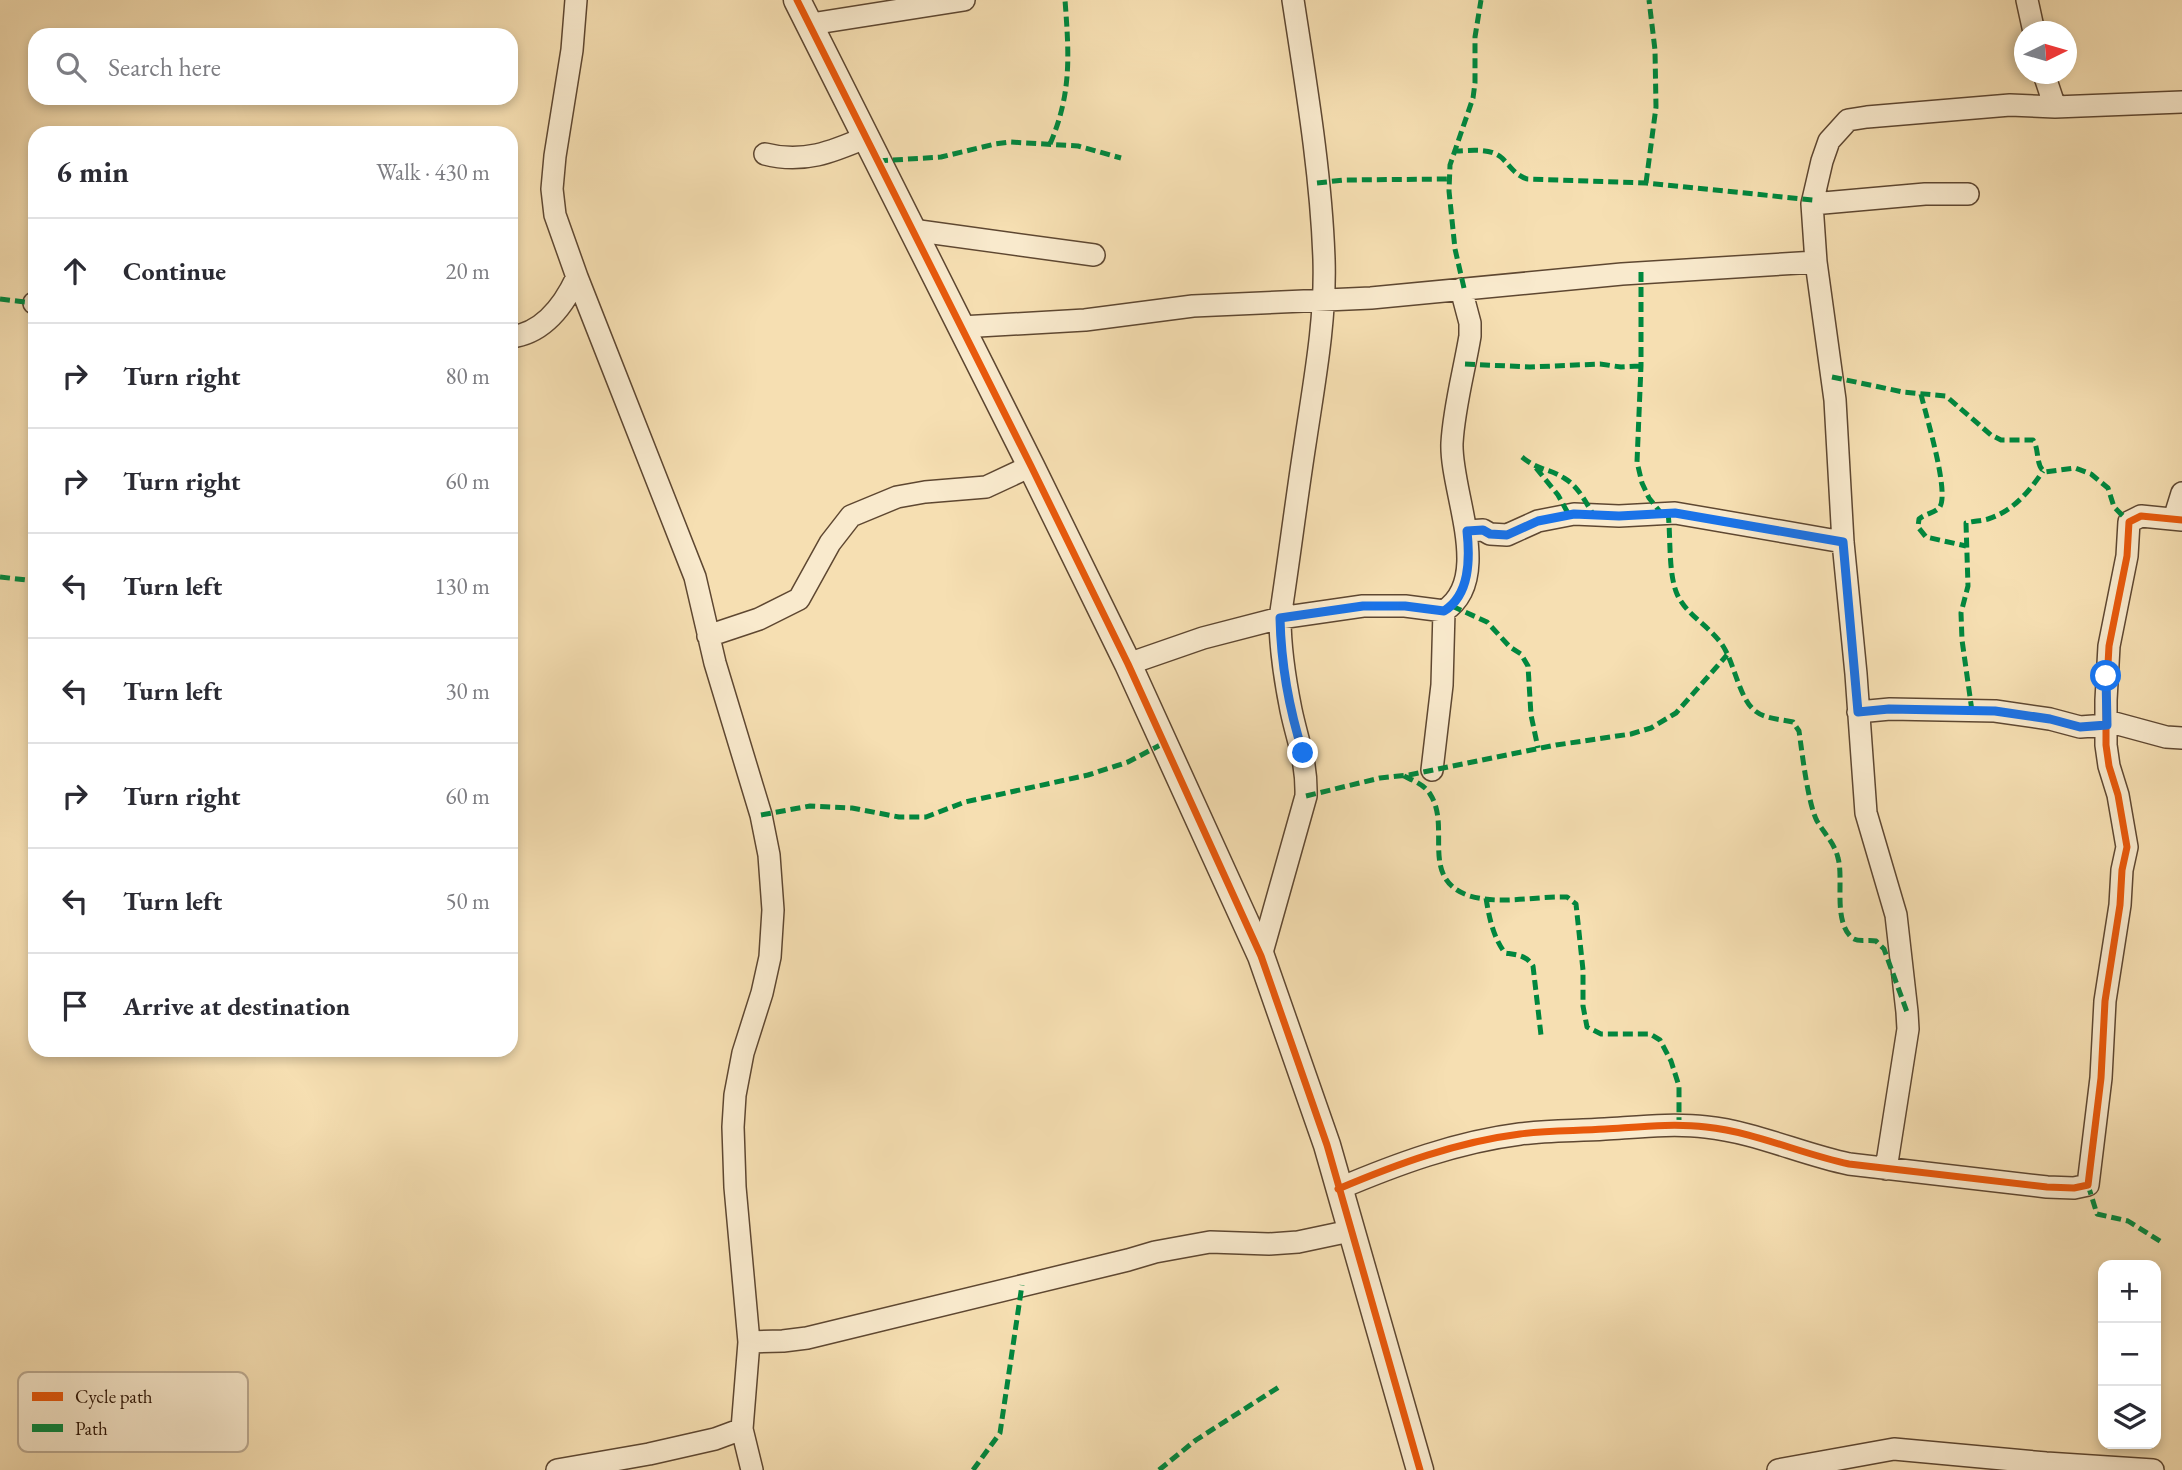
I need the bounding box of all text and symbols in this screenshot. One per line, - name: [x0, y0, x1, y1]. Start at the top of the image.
- north arrow: [2014, 21, 2077, 84]
- search box: [28, 28, 518, 105]
- icon: search: [52, 48, 90, 86]
- text: Search here: [108, 50, 221, 84]
- text: 6 min: [56, 152, 129, 191]
- text: Walk · 430 m: [376, 157, 490, 187]
- icon: ahead: [56, 252, 94, 290]
- text: Continue: [123, 254, 226, 288]
- text: 20 m: [445, 256, 490, 286]
- icon: right: [56, 357, 94, 395]
- text: Turn right: [123, 359, 241, 393]
- text: 80 m: [445, 361, 490, 391]
- icon: right: [56, 462, 94, 500]
- text: Turn right: [123, 464, 241, 498]
- text: 60 m: [445, 466, 490, 496]
- icon: left: [56, 567, 94, 605]
- text: Turn left: [123, 569, 222, 603]
- text: 130 m: [434, 571, 490, 601]
- route start: [2090, 660, 2121, 691]
- icon: left: [56, 672, 94, 710]
- text: Turn left: [123, 674, 222, 708]
- text: 30 m: [445, 676, 490, 706]
- route end: [1287, 737, 1318, 768]
- icon: right: [56, 777, 94, 815]
- text: Turn right: [123, 779, 241, 813]
- text: 60 m: [445, 781, 490, 811]
- icon: left: [56, 882, 94, 920]
- text: Turn left: [123, 884, 222, 918]
- text: 50 m: [445, 886, 490, 916]
- icon: arrive: [56, 987, 94, 1025]
- text: Arrive at destination: [123, 989, 350, 1023]
- map controls: [2098, 1260, 2161, 1449]
- button: +: [2098, 1260, 2161, 1323]
- button: −: [2098, 1323, 2161, 1386]
- legend: [18, 1372, 248, 1452]
- text: Cycle path: [75, 1384, 153, 1409]
- button: layers: [2098, 1386, 2161, 1449]
- text: Path: [75, 1416, 108, 1441]

